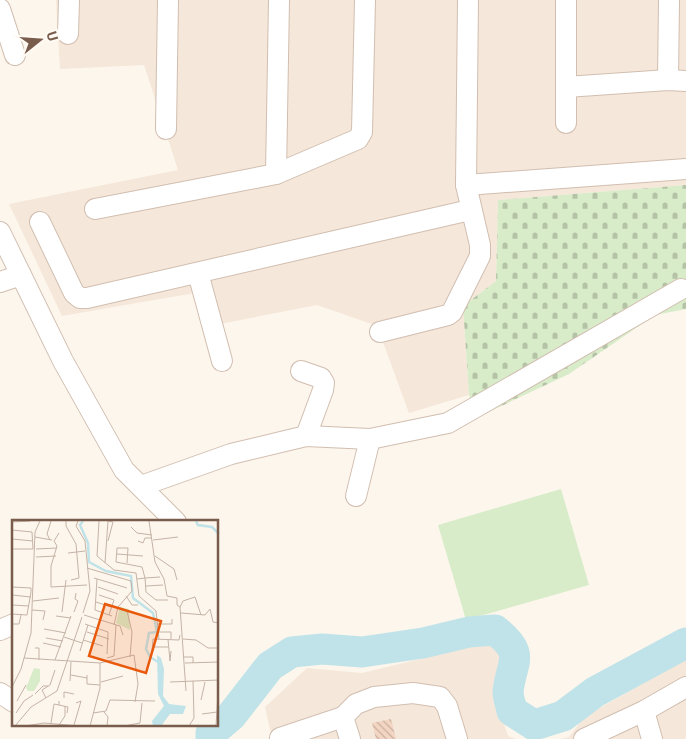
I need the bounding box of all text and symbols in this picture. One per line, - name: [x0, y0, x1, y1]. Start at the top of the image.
- north arrow: [15, 15, 65, 65]
- text: U: [43, 29, 61, 43]
- inset map: [12, 520, 219, 726]

